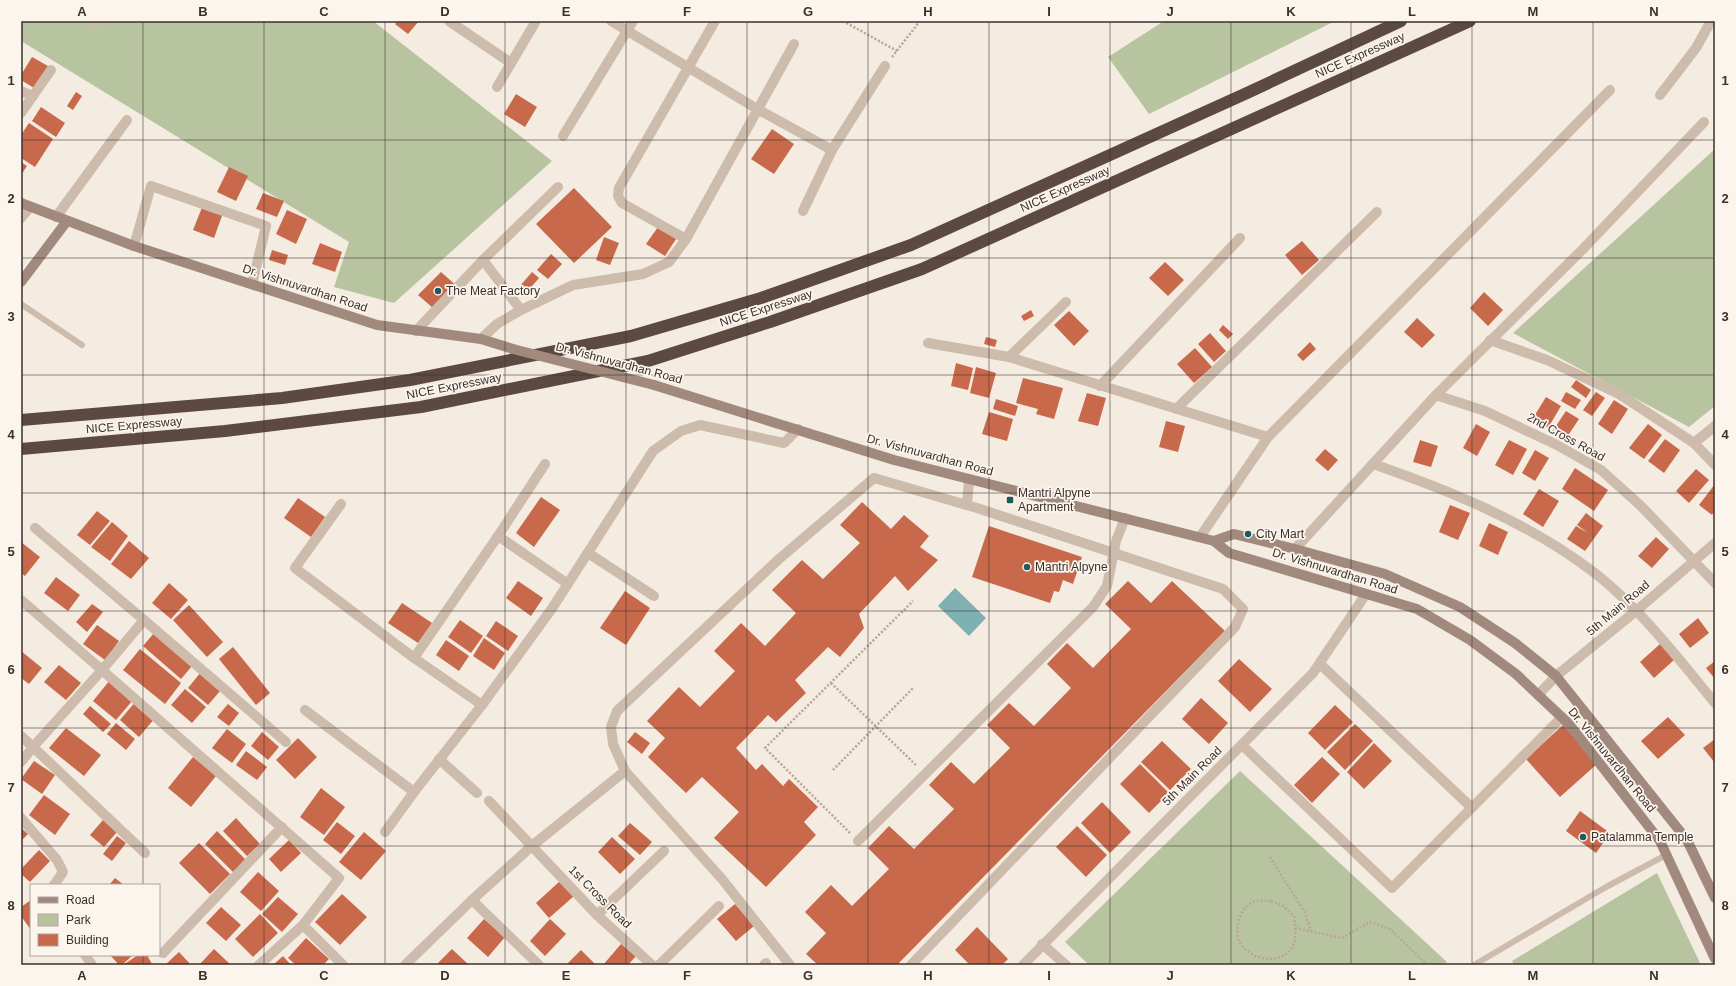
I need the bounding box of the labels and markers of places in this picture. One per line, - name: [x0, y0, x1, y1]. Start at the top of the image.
- place label: The Meat Factory: [446, 284, 540, 298]
- marker: The Meat Factory: [433, 286, 443, 296]
- place label: Mantri Alpyne Apartment: [1018, 486, 1091, 514]
- marker: Mantri Alpyne Apartment: [1005, 495, 1015, 505]
- place label: City Mart: [1256, 527, 1305, 541]
- marker: City Mart: [1243, 529, 1253, 539]
- place label: Mantri Alpyne: [1035, 560, 1108, 574]
- marker: Mantri Alpyne: [1022, 562, 1032, 572]
- place label: Patalamma Temple: [1591, 830, 1694, 844]
- marker: Patalamma Temple: [1578, 832, 1588, 842]

